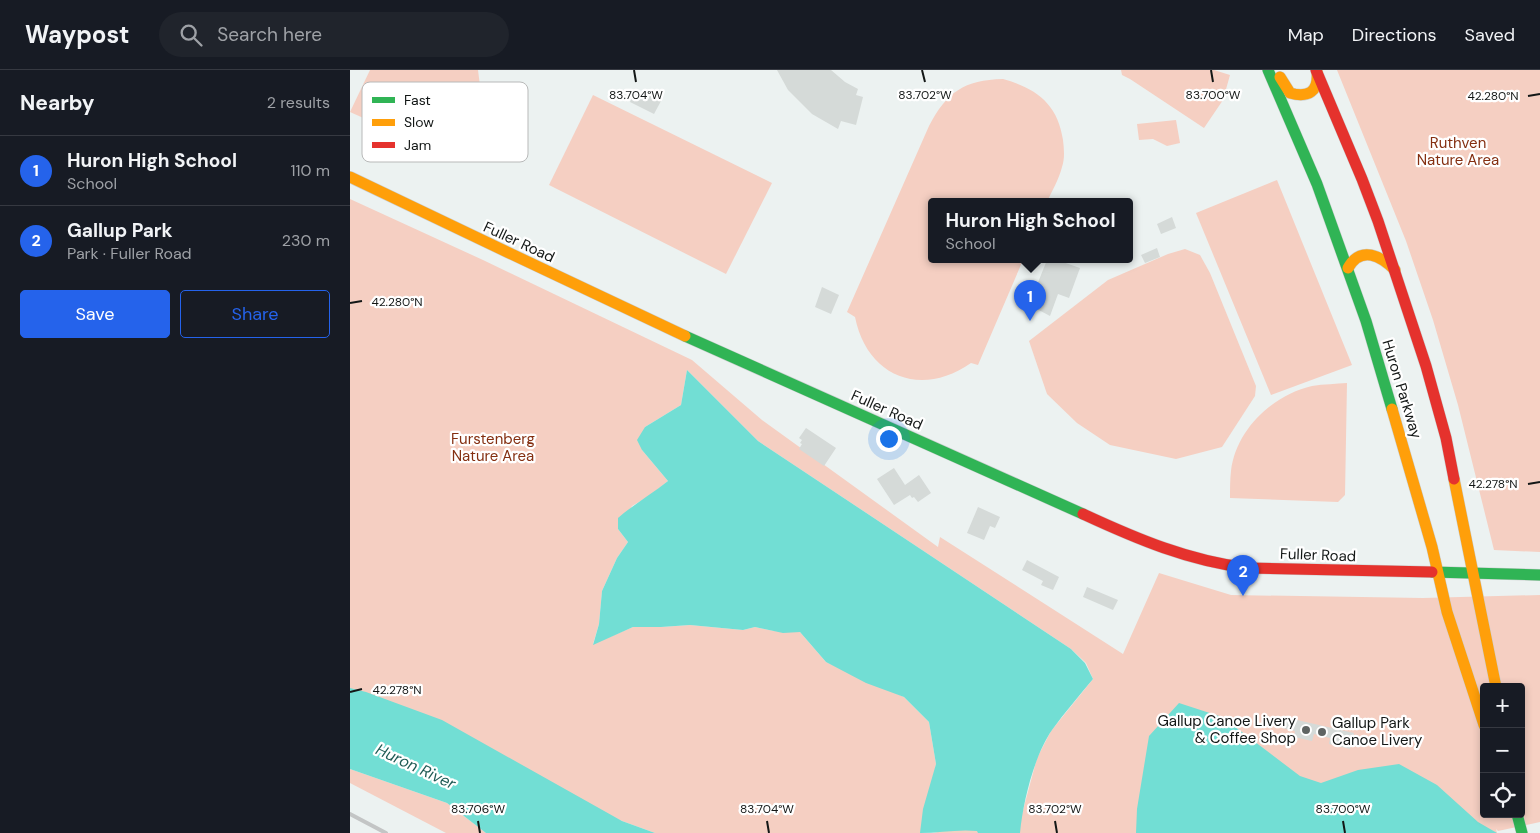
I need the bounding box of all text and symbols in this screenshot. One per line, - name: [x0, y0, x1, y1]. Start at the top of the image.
- search box: [159, 12, 509, 57]
- text: Waypost: [25, 19, 129, 50]
- icon: search: [177, 21, 205, 49]
- text: Search here: [217, 22, 322, 47]
- text: Map: [1288, 23, 1324, 47]
- text: Directions: [1352, 23, 1437, 47]
- text: Saved: [1465, 23, 1515, 47]
- legend: [362, 82, 528, 162]
- text: 83.704°W: [609, 87, 663, 103]
- text: 83.702°W: [898, 87, 952, 103]
- text: 83.700°W: [1186, 87, 1241, 103]
- text: 42.280°N: [1467, 88, 1519, 104]
- text: Nearby: [20, 89, 94, 117]
- text: Fast: [404, 91, 431, 109]
- text: 2 results: [267, 92, 330, 113]
- text: Slow: [404, 113, 434, 131]
- park label: Ruthven Nature Area: [1417, 133, 1499, 170]
- text: Jam: [404, 136, 431, 154]
- text: Huron High School: [67, 148, 237, 173]
- text: 1: [33, 160, 39, 181]
- text: 110 m: [291, 160, 330, 181]
- text: School: [67, 173, 117, 194]
- popup: [928, 198, 1133, 263]
- text: Huron High School: [946, 208, 1115, 233]
- street label: Fuller Road: [480, 217, 558, 267]
- text: Gallup Park: [67, 218, 173, 243]
- text: 2: [31, 230, 41, 251]
- text: 230 m: [282, 230, 330, 251]
- text: School: [946, 233, 996, 254]
- text: Park · Fuller Road: [67, 243, 192, 264]
- pin: 1: [1014, 280, 1046, 321]
- button: Save: [20, 290, 170, 338]
- button: Share: [180, 290, 330, 338]
- text: 42.280°N: [371, 294, 423, 310]
- street label: Huron Parkway: [1377, 337, 1427, 442]
- street label: Fuller Road: [848, 385, 926, 435]
- your location: [876, 426, 902, 452]
- park label: Furstenberg Nature Area: [451, 429, 535, 466]
- text: 42.278°N: [1468, 476, 1518, 492]
- street label: Fuller Road: [1280, 544, 1356, 566]
- pin: 2: [1227, 555, 1259, 596]
- text: 42.278°N: [372, 682, 422, 698]
- map controls: [1480, 683, 1525, 818]
- button: +: [1480, 683, 1525, 728]
- place label: Gallup Canoe Livery & Coffee Shop: [1157, 711, 1297, 748]
- place label: Gallup Park Canoe Livery: [1332, 713, 1423, 750]
- marker: Gallup Canoe Livery & Coffee Shop: [1300, 724, 1312, 736]
- marker: Gallup Park Canoe Livery: [1316, 726, 1328, 738]
- button: −: [1480, 728, 1525, 773]
- water label: Huron River: [372, 739, 460, 795]
- button: locate: [1480, 773, 1525, 818]
- text: 83.706°W: [451, 801, 505, 817]
- text: 83.704°W: [740, 801, 794, 817]
- text: 83.702°W: [1028, 801, 1082, 817]
- text: 83.700°W: [1316, 801, 1371, 817]

